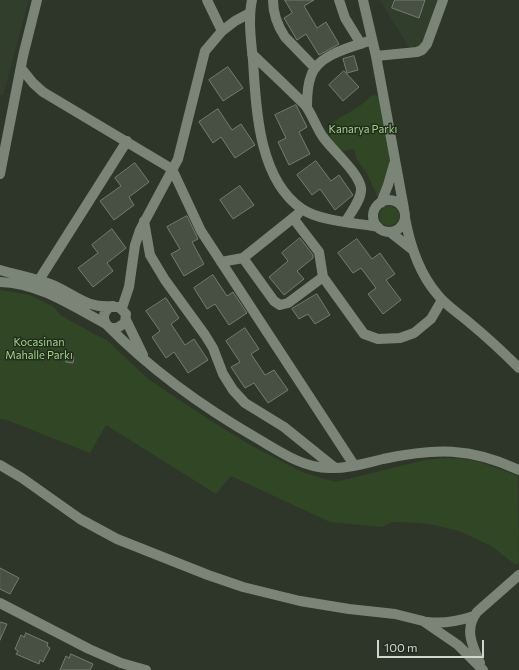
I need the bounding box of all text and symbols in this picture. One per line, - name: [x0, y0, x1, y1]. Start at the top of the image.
- park label: Kanarya Parkı: [329, 122, 397, 136]
- park label: Kocasinan Mahalle Parkı: [5, 335, 73, 361]
- scale bar: [379, 632, 486, 658]
- text: 100 m: [384, 640, 418, 654]

